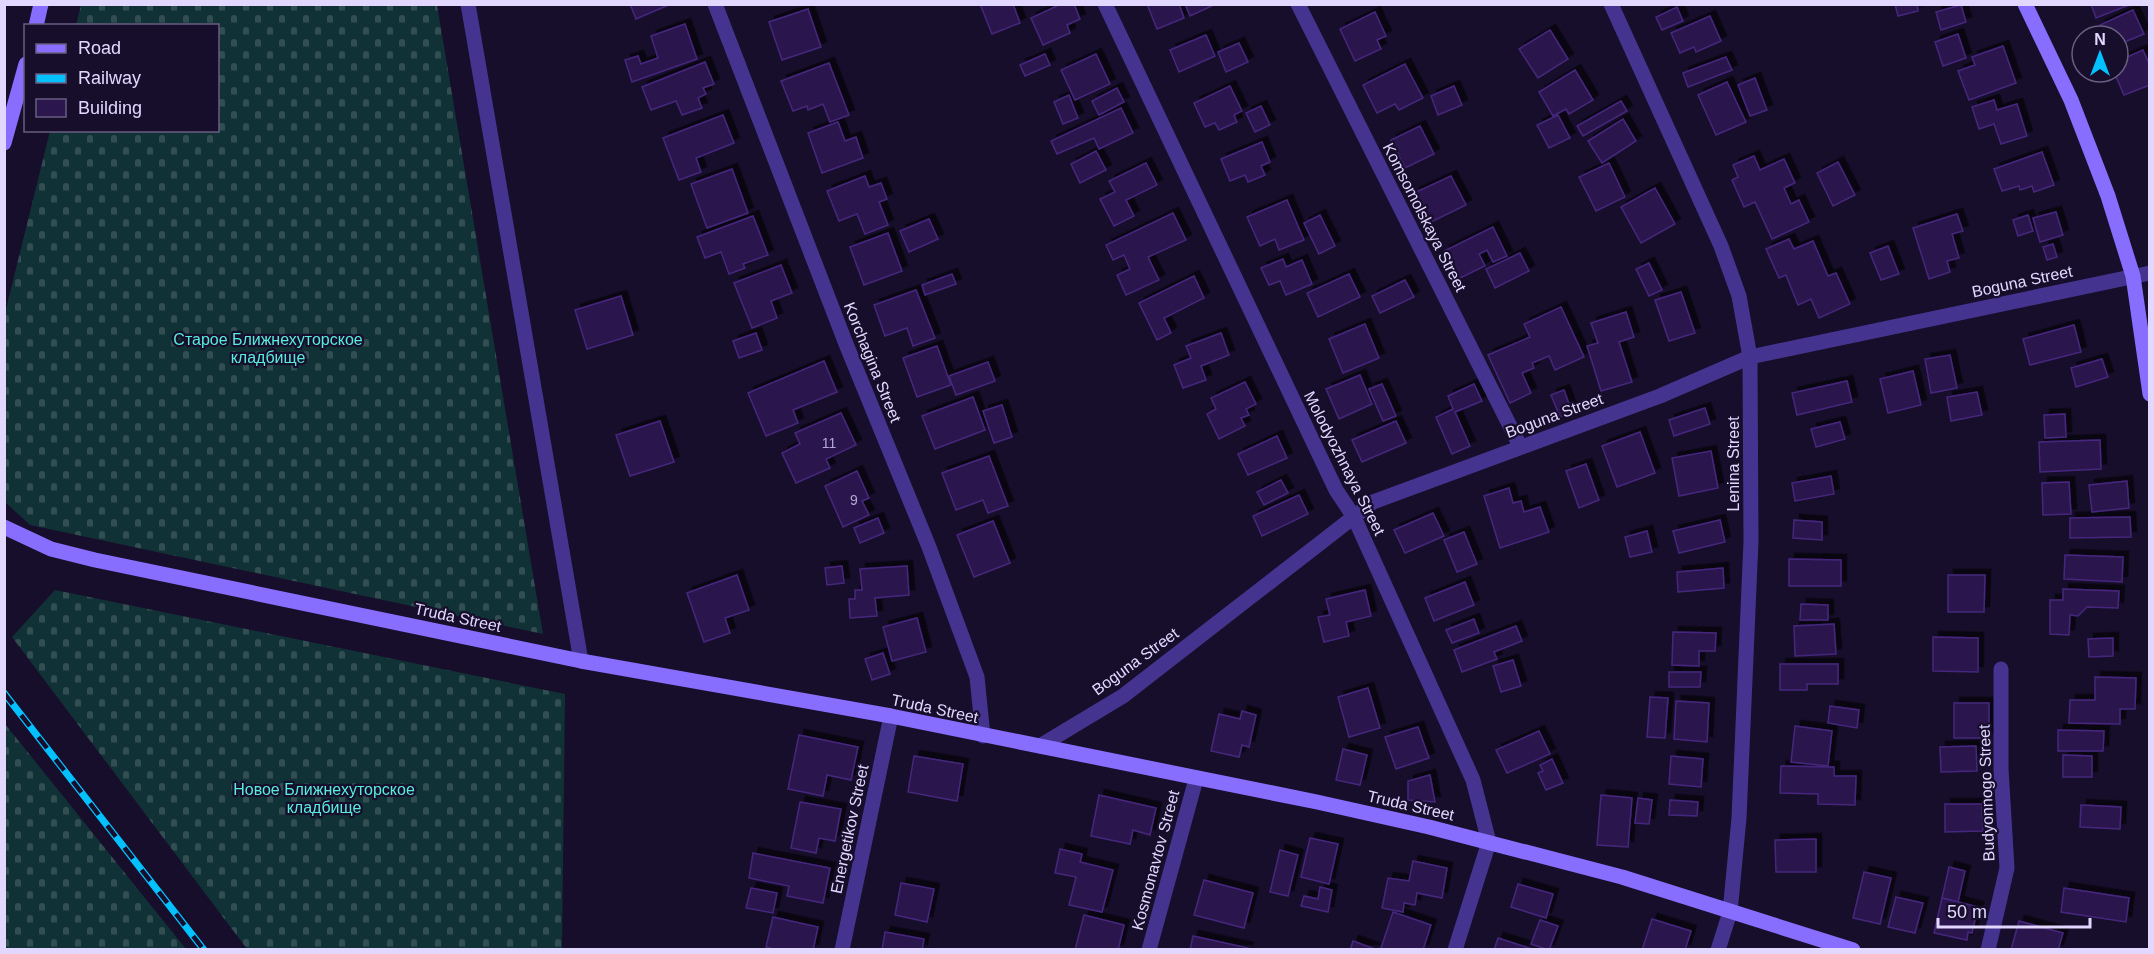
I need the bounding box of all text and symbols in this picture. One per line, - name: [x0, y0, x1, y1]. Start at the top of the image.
- legend: [24, 24, 219, 132]
- north arrow: [2070, 24, 2130, 84]
- text: N: [2094, 31, 2106, 48]
- text: Road: [78, 38, 121, 58]
- text: Railway: [78, 68, 141, 88]
- text: Building: [78, 98, 142, 118]
- street label: Komsomolskaya Street: [1380, 140, 1470, 295]
- street label: Boguna Street: [1970, 262, 2074, 300]
- street label: Korchagina Street: [841, 300, 905, 425]
- park label: Старое Ближнехуторское кладбище: [173, 331, 363, 366]
- street label: Molodyozhnaya Street: [1301, 388, 1389, 539]
- street label: Boguna Street: [1503, 390, 1606, 441]
- street label: Lenina Street: [1725, 416, 1742, 512]
- house number: 11: [822, 435, 836, 451]
- house number: 9: [850, 492, 858, 508]
- street label: Truda Street: [413, 600, 503, 635]
- street label: Boguna Street: [1089, 624, 1182, 698]
- street label: Truda Street: [890, 691, 980, 726]
- street label: Budyonnogo Street: [1976, 724, 1997, 862]
- street label: Energetikov Street: [827, 762, 872, 895]
- park label: Новое Ближнехуторское кладбище: [233, 781, 415, 816]
- street label: Truda Street: [1366, 787, 1456, 824]
- street label: Kosmonavtov Street: [1129, 788, 1182, 932]
- scale bar: [1938, 891, 2090, 929]
- text: 50 m: [1947, 902, 1987, 922]

